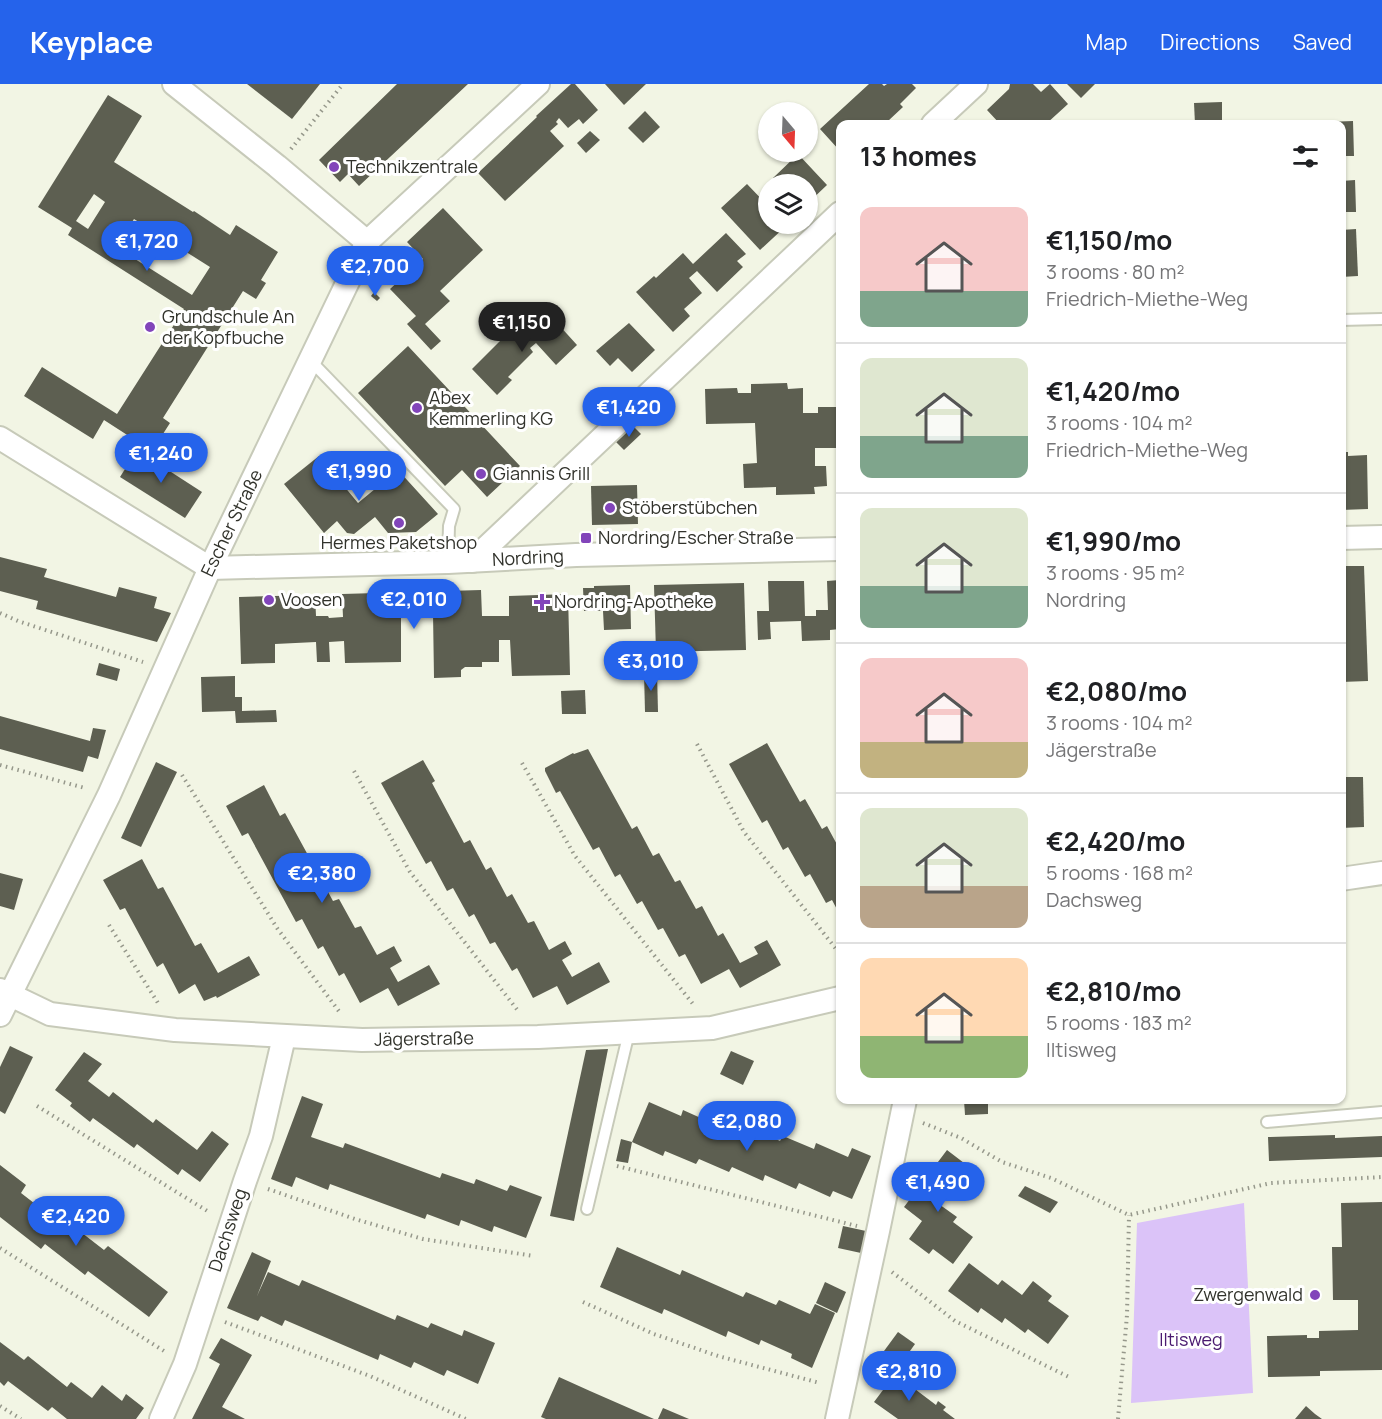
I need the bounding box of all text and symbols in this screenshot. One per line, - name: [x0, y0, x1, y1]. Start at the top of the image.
- text: Keyplace: [30, 23, 153, 61]
- text: Map: [1086, 28, 1127, 56]
- text: Directions: [1160, 28, 1260, 56]
- text: Saved: [1293, 28, 1352, 56]
- north arrow: [758, 102, 818, 162]
- map controls: [758, 102, 818, 234]
- text: 13 homes: [860, 138, 977, 174]
- icon: filters: [1289, 140, 1322, 173]
- place label: Technikzentrale: [346, 154, 478, 178]
- marker: Technikzentrale: [327, 160, 341, 174]
- button: layers: [758, 174, 818, 234]
- pin: €1,720: [98, 221, 196, 272]
- text: €1,150/mo: [1046, 222, 1172, 258]
- text: €1,720: [115, 227, 179, 254]
- icon: home: [908, 231, 980, 303]
- pin: €2,700: [326, 246, 424, 297]
- text: €2,700: [341, 252, 409, 279]
- text: 3 rooms · 80 m²: [1046, 258, 1185, 285]
- text: Friedrich-Miethe-Weg: [1046, 285, 1248, 312]
- pin: €1,150: [473, 302, 571, 353]
- place label: Grundschule An der Kopfbuche: [162, 304, 294, 349]
- text: €1,150: [493, 308, 551, 335]
- marker: Grundschule An der Kopfbuche: [143, 320, 157, 334]
- text: €1,420/mo: [1046, 373, 1180, 409]
- icon: home: [908, 382, 980, 454]
- place label: Abex Kemmerling KG: [429, 385, 553, 430]
- pin: €1,420: [580, 387, 678, 438]
- text: €1,420: [597, 393, 661, 420]
- marker: Abex Kemmerling KG: [410, 401, 424, 415]
- text: 3 rooms · 104 m²: [1046, 409, 1192, 436]
- pin: €1,240: [112, 433, 210, 484]
- text: Friedrich-Miethe-Weg: [1046, 436, 1248, 463]
- text: €1,240: [129, 439, 193, 466]
- pin: €1,990: [310, 451, 408, 502]
- text: €1,990: [326, 457, 392, 484]
- place label: Giannis Grill: [493, 461, 590, 485]
- street label: Escher Straße: [195, 465, 267, 580]
- marker: Giannis Grill: [474, 467, 488, 481]
- place label: Stöberstübchen: [622, 495, 758, 519]
- marker: Stöberstübchen: [603, 501, 617, 515]
- marker: Hermes Paketshop: [392, 516, 406, 530]
- text: €1,990/mo: [1046, 523, 1181, 559]
- place label: Nordring/Escher Straße: [598, 525, 794, 549]
- place label: Hermes Paketshop: [321, 530, 477, 554]
- marker: Nordring/Escher Straße: [579, 531, 593, 545]
- icon: home: [908, 532, 980, 604]
- street label: Nordring: [491, 543, 565, 571]
- text: 3 rooms · 95 m²: [1046, 559, 1185, 586]
- pin: €2,010: [365, 579, 463, 630]
- text: €2,010: [381, 585, 447, 612]
- text: Nordring: [1046, 586, 1126, 613]
- place label: Voosen: [281, 587, 342, 611]
- place label: Nordring-Apotheke: [554, 589, 714, 613]
- marker: Voosen: [262, 593, 276, 607]
- marker: Nordring-Apotheke: [535, 595, 549, 609]
- pin: €3,010: [602, 641, 700, 692]
- text: €3,010: [618, 647, 684, 674]
- text: €2,080/mo: [1046, 673, 1187, 709]
- icon: home: [908, 682, 980, 754]
- text: 3 rooms · 104 m²: [1046, 709, 1192, 736]
- text: Jägerstraße: [1046, 736, 1157, 763]
- text: €2,420/mo: [1046, 823, 1185, 859]
- icon: home: [908, 832, 980, 904]
- pin: €2,380: [273, 853, 371, 904]
- text: €2,380: [288, 859, 356, 886]
- text: 5 rooms · 168 m²: [1046, 859, 1193, 886]
- text: Dachsweg: [1046, 886, 1142, 913]
- text: €2,810/mo: [1046, 973, 1181, 1009]
- icon: home: [908, 982, 980, 1054]
- text: 5 rooms · 183 m²: [1046, 1009, 1192, 1036]
- street label: Jägerstraße: [374, 1025, 474, 1051]
- text: Iltisweg: [1046, 1036, 1117, 1063]
- pin: €2,080: [698, 1101, 796, 1152]
- text: €2,080: [712, 1107, 782, 1134]
- pin: €1,490: [889, 1162, 987, 1213]
- text: €1,490: [906, 1168, 970, 1195]
- street label: Dachsweg: [202, 1185, 252, 1275]
- pin: €2,420: [27, 1196, 125, 1247]
- text: €2,420: [42, 1202, 110, 1229]
- place label: Zwergenwald: [1193, 1282, 1303, 1306]
- marker: Zwergenwald: [1308, 1288, 1322, 1302]
- park label: Iltisweg: [1159, 1327, 1223, 1351]
- pin: €2,810: [860, 1351, 958, 1402]
- text: €2,810: [876, 1357, 942, 1384]

